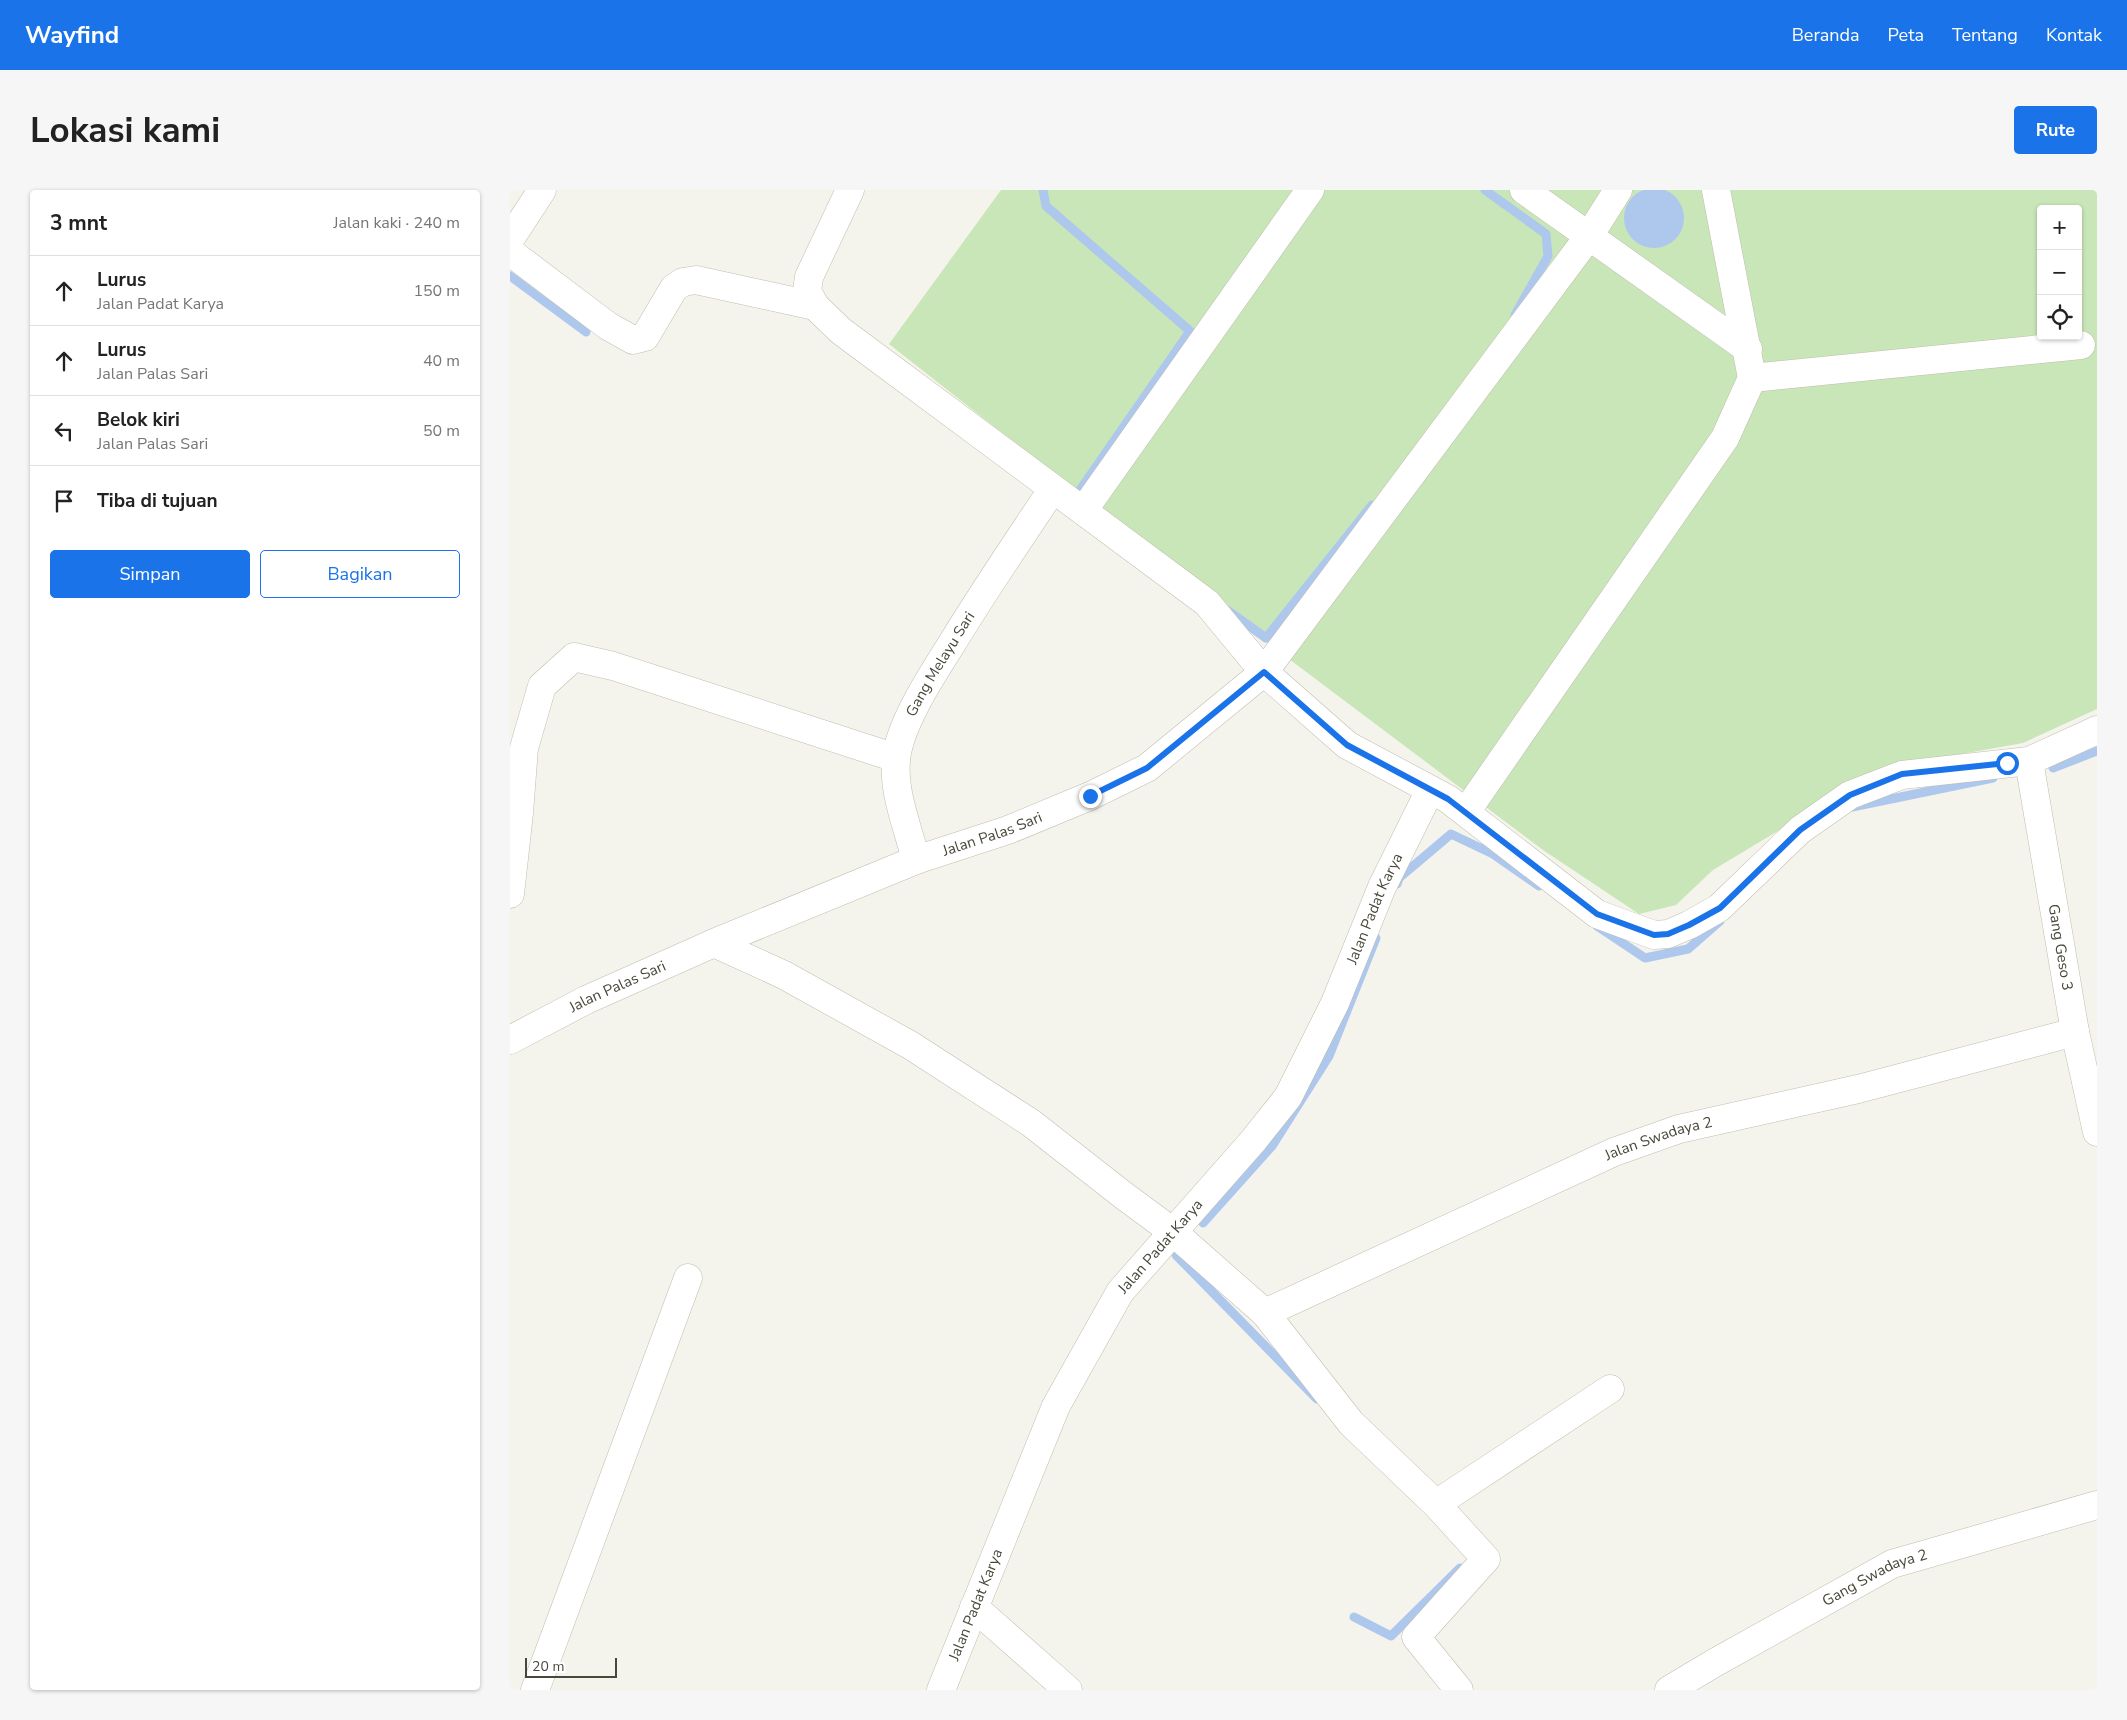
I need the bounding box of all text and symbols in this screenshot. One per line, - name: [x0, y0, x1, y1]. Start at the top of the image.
- text: Wayfind: [25, 19, 119, 51]
- text: Beranda: [1792, 23, 1860, 47]
- text: Peta: [1888, 23, 1924, 47]
- text: Tentang: [1952, 23, 2018, 47]
- text: Kontak: [2046, 23, 2102, 47]
- button: Rute: [2014, 106, 2097, 154]
- text: Lokasi kami: [30, 107, 220, 154]
- map controls: [2037, 205, 2082, 340]
- button: +: [2037, 205, 2082, 250]
- text: 3 mnt: [50, 209, 107, 237]
- text: Jalan kaki · 240 m: [333, 212, 460, 234]
- button: −: [2037, 250, 2082, 295]
- text: Lurus: [97, 267, 146, 293]
- icon: ahead: [50, 277, 78, 305]
- text: 150 m: [413, 280, 460, 302]
- text: Jalan Padat Karya: [97, 293, 224, 315]
- button: locate: [2037, 295, 2082, 340]
- text: Lurus: [97, 337, 146, 363]
- icon: ahead: [50, 347, 78, 375]
- text: 40 m: [423, 350, 460, 372]
- text: Jalan Palas Sari: [97, 363, 208, 385]
- text: Belok kiri: [97, 407, 180, 433]
- icon: left: [50, 417, 78, 445]
- text: 50 m: [423, 420, 460, 442]
- text: Jalan Palas Sari: [97, 433, 208, 455]
- icon: arrive: [50, 487, 78, 515]
- text: Tiba di tujuan: [97, 488, 218, 514]
- button: Simpan: [50, 550, 250, 598]
- button: Bagikan: [260, 550, 460, 598]
- street label: Gang Melayu Sari: [901, 608, 979, 720]
- route start: [1996, 752, 2019, 775]
- route end: [1079, 785, 1102, 808]
- street label: Jalan Palas Sari: [939, 807, 1045, 861]
- street label: Jalan Padat Karya: [1341, 850, 1407, 968]
- street label: Gang Geso 3: [2043, 903, 2078, 992]
- street label: Jalan Palas Sari: [565, 956, 669, 1018]
- street label: Jalan Swadaya 2: [1600, 1112, 1714, 1165]
- street label: Jalan Padat Karya: [1113, 1195, 1207, 1298]
- street label: Gang Swadaya 2: [1819, 1544, 1930, 1611]
- street label: Jalan Padat Karya: [944, 1546, 1007, 1665]
- scale bar: [525, 1655, 618, 1678]
- text: 20 m: [532, 1657, 564, 1676]

